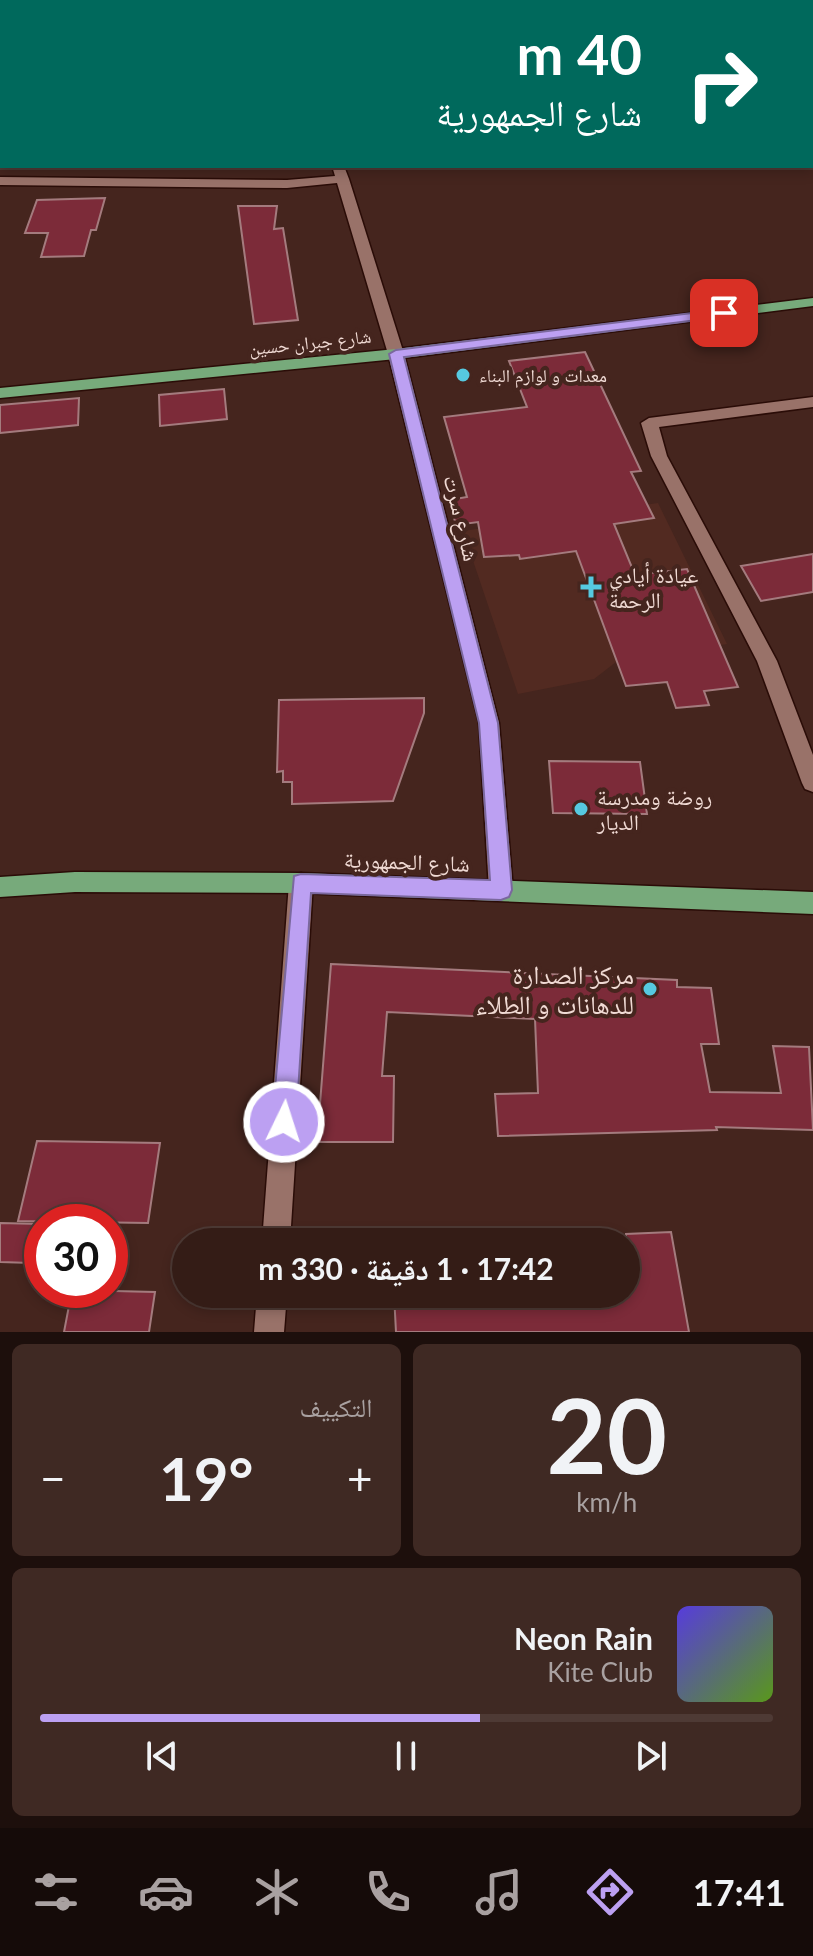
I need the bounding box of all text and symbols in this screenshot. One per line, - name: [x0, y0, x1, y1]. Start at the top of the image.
- text: 40 m: [517, 20, 642, 87]
- icon: right: [670, 32, 774, 136]
- text: شارع الجمهورية: [436, 90, 642, 134]
- pin: [690, 279, 758, 347]
- icon: arrive: [702, 291, 746, 335]
- street label: شارع جبران حسين: [248, 325, 372, 360]
- place label: معدات و لوازم البناء: [479, 364, 607, 388]
- marker: معدات و لوازم البناء: [454, 366, 472, 384]
- street label: شارع سرت: [437, 472, 486, 564]
- place label: عيادة أيادي الرحمة: [609, 561, 698, 613]
- marker: عيادة أيادي الرحمة: [580, 576, 602, 598]
- place label: روضة ومدرسة الديار: [596, 783, 712, 835]
- marker: روضة ومدرسة الديار: [572, 800, 590, 818]
- street label: شارع الجمهورية: [344, 845, 470, 878]
- place label: مركز الصدارة للدهانات و الطلاء: [475, 958, 634, 1020]
- marker: مركز الصدارة للدهانات و الطلاء: [641, 980, 659, 998]
- position arrow: [242, 1080, 326, 1164]
- speed limit sign: 30: [24, 1204, 128, 1308]
- text: 17:42 · 1 دقيقة · 330 m: [258, 1250, 554, 1286]
- text: 20: [546, 1371, 667, 1496]
- text: التكييف: [300, 1391, 373, 1423]
- text: 19°: [159, 1442, 254, 1514]
- text: −: [40, 1452, 66, 1504]
- text: +: [347, 1452, 373, 1504]
- text: km/h: [576, 1486, 637, 1518]
- text: Neon Rain: [514, 1620, 653, 1656]
- text: Kite Club: [547, 1656, 653, 1688]
- icon: previous: [140, 1734, 184, 1778]
- icon: pause: [384, 1734, 428, 1778]
- icon: next: [629, 1734, 673, 1778]
- icon: filters: [28, 1864, 84, 1920]
- icon: car: [138, 1864, 194, 1920]
- icon: climate: [249, 1864, 305, 1920]
- icon: phone: [360, 1864, 416, 1920]
- icon: music: [471, 1864, 527, 1920]
- icon: directions: [582, 1864, 638, 1920]
- text: 17:41: [693, 1870, 786, 1914]

